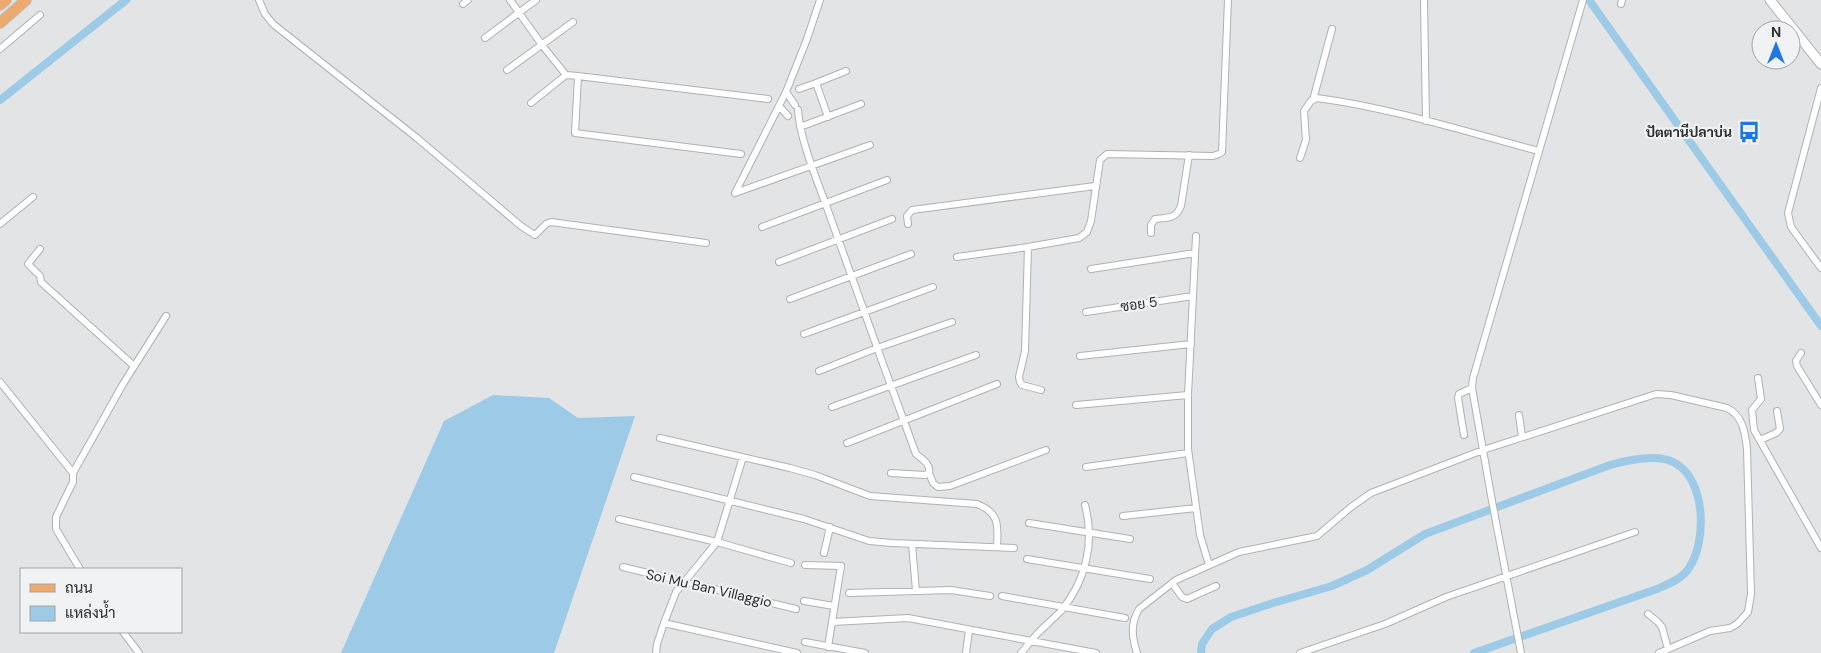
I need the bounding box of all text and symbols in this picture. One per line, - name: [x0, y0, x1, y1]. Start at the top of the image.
- north arrow: [1751, 20, 1801, 70]
- text: N: [1771, 23, 1781, 41]
- bus stop icon: ปัตตานีปลาบ่น: [1736, 119, 1762, 145]
- place label: ปัตตานีปลาบ่น: [1646, 123, 1732, 141]
- street label: ซอย 5: [1119, 293, 1159, 315]
- street label: Soi Mu Ban Villaggio: [644, 565, 774, 611]
- legend: [20, 568, 182, 633]
- text: ถนน: [65, 578, 93, 598]
- text: แหล่งน้ำ: [65, 600, 116, 623]

